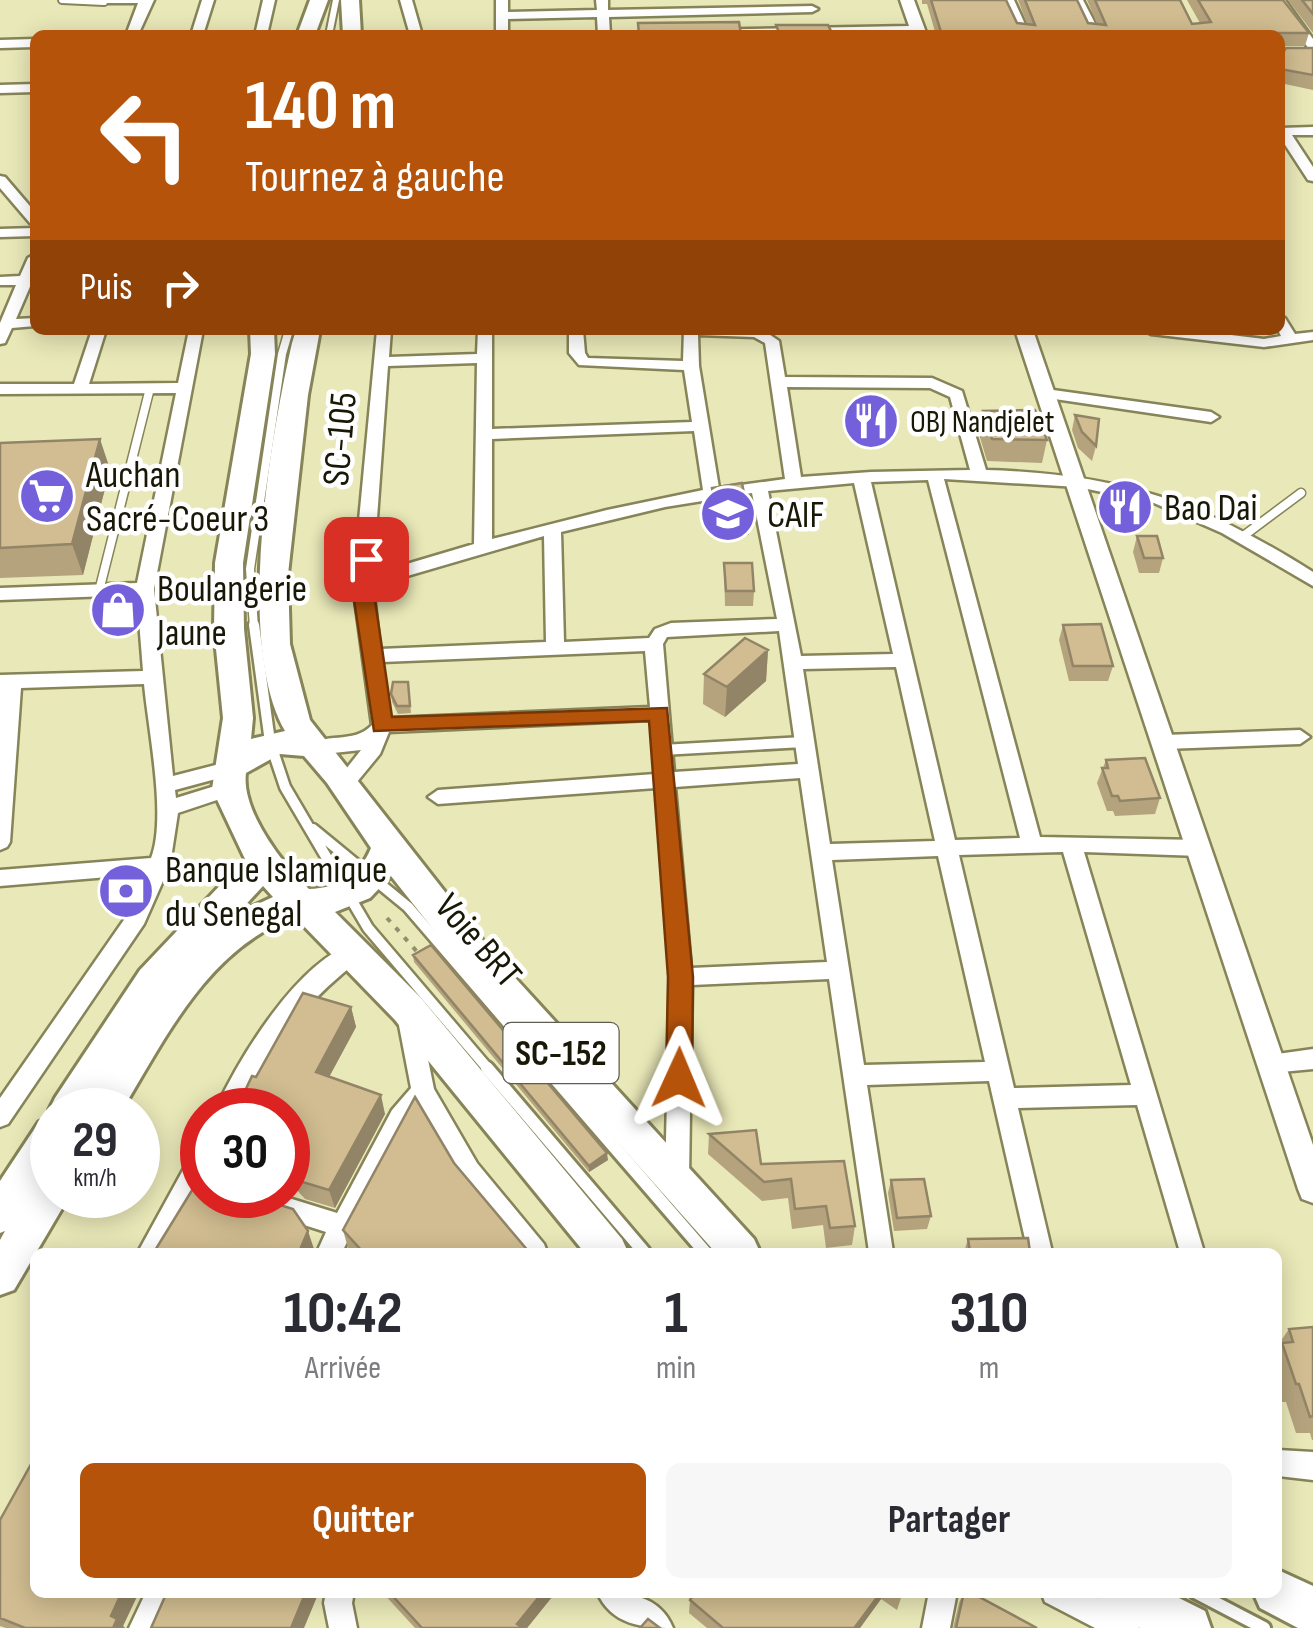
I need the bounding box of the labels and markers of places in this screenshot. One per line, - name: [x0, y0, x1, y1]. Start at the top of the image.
- restaurant icon: OBJ Nandjelet: [841, 391, 901, 451]
- place label: OBJ Nandjelet: [910, 403, 1054, 442]
- place label: Auchan Sacré-Coeur 3: [85, 453, 269, 542]
- supermarket icon: Auchan Sacré-Coeur 3: [17, 466, 77, 526]
- restaurant icon: Bao Dai: [1095, 477, 1155, 537]
- school or university icon: CAIF: [698, 484, 758, 544]
- place label: Bao Dai: [1164, 486, 1258, 531]
- place label: CAIF: [767, 493, 824, 538]
- pin: [324, 517, 409, 602]
- place label: Boulangerie Jaune: [156, 567, 307, 656]
- shop icon: Boulangerie Jaune: [88, 580, 148, 640]
- place label: Banque Islamique du Senegal: [165, 848, 387, 937]
- bank icon: Banque Islamique du Senegal: [96, 861, 156, 921]

